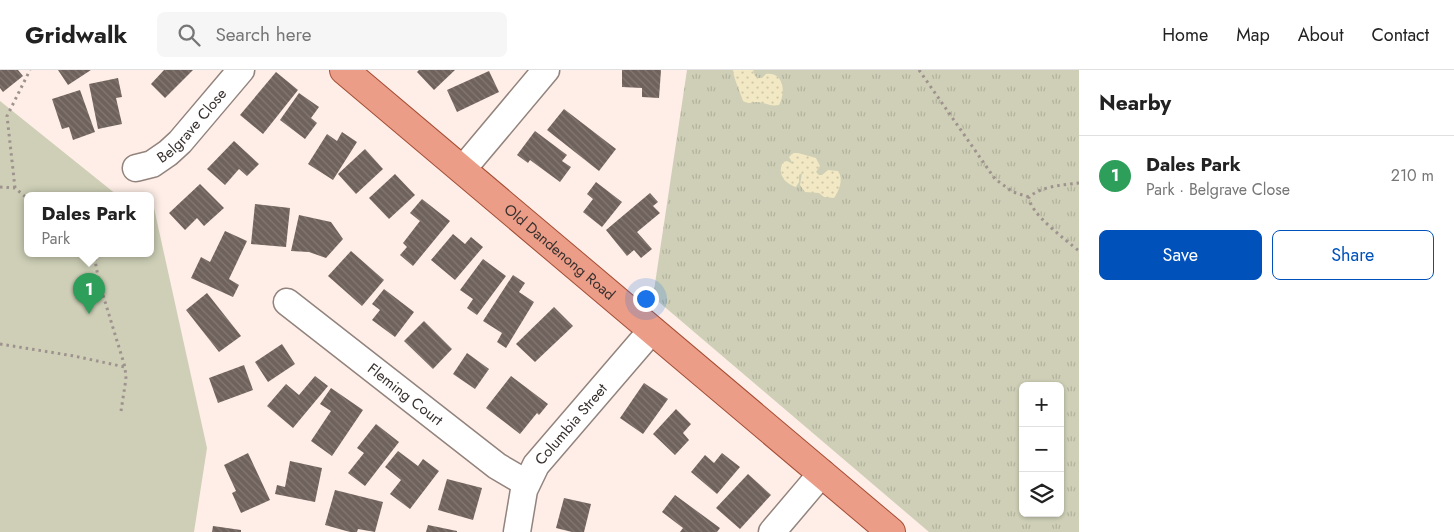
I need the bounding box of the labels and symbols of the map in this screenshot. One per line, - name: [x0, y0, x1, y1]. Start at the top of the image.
- street label: Belgrave Close: [152, 83, 232, 168]
- street label: Old Dandenong Road: [499, 199, 620, 305]
- pin: 1: [73, 273, 105, 314]
- your location: [633, 286, 659, 312]
- street label: Fleming Court: [363, 358, 448, 431]
- street label: Columbia Street: [530, 378, 613, 470]

